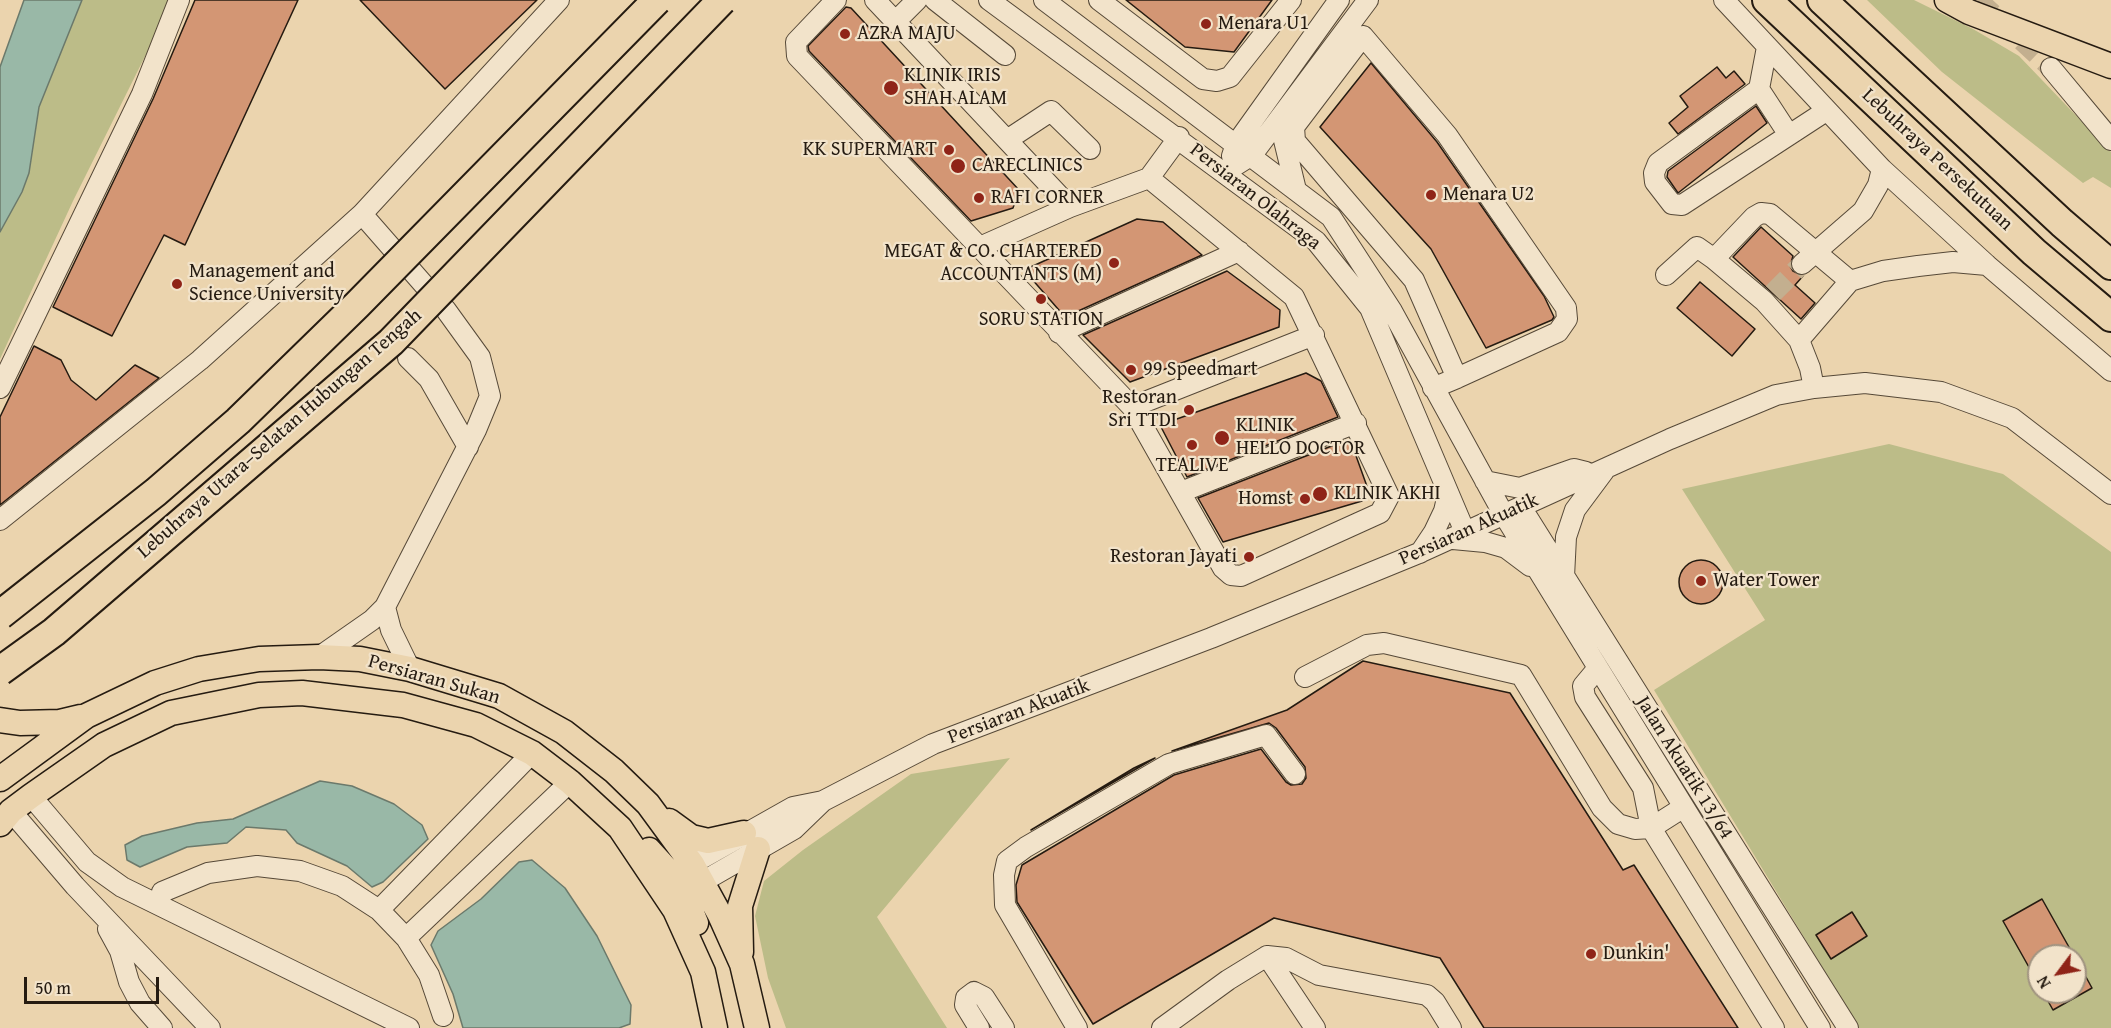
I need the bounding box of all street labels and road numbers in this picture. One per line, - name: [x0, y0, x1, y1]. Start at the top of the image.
- street label: Lebuhraya Persekutuan: [1856, 84, 2018, 236]
- street label: Persiaran Olahraga: [1185, 138, 1325, 256]
- street label: Lebuhraya Utara–Selatan Hubungan Tengah: [133, 304, 427, 564]
- street label: Persiaran Akuatik: [1396, 489, 1542, 571]
- street label: Persiaran Sukan: [365, 650, 503, 710]
- street label: Persiaran Akuatik: [945, 674, 1093, 750]
- street label: Jalan Akuatik 13/64: [1630, 692, 1738, 844]

